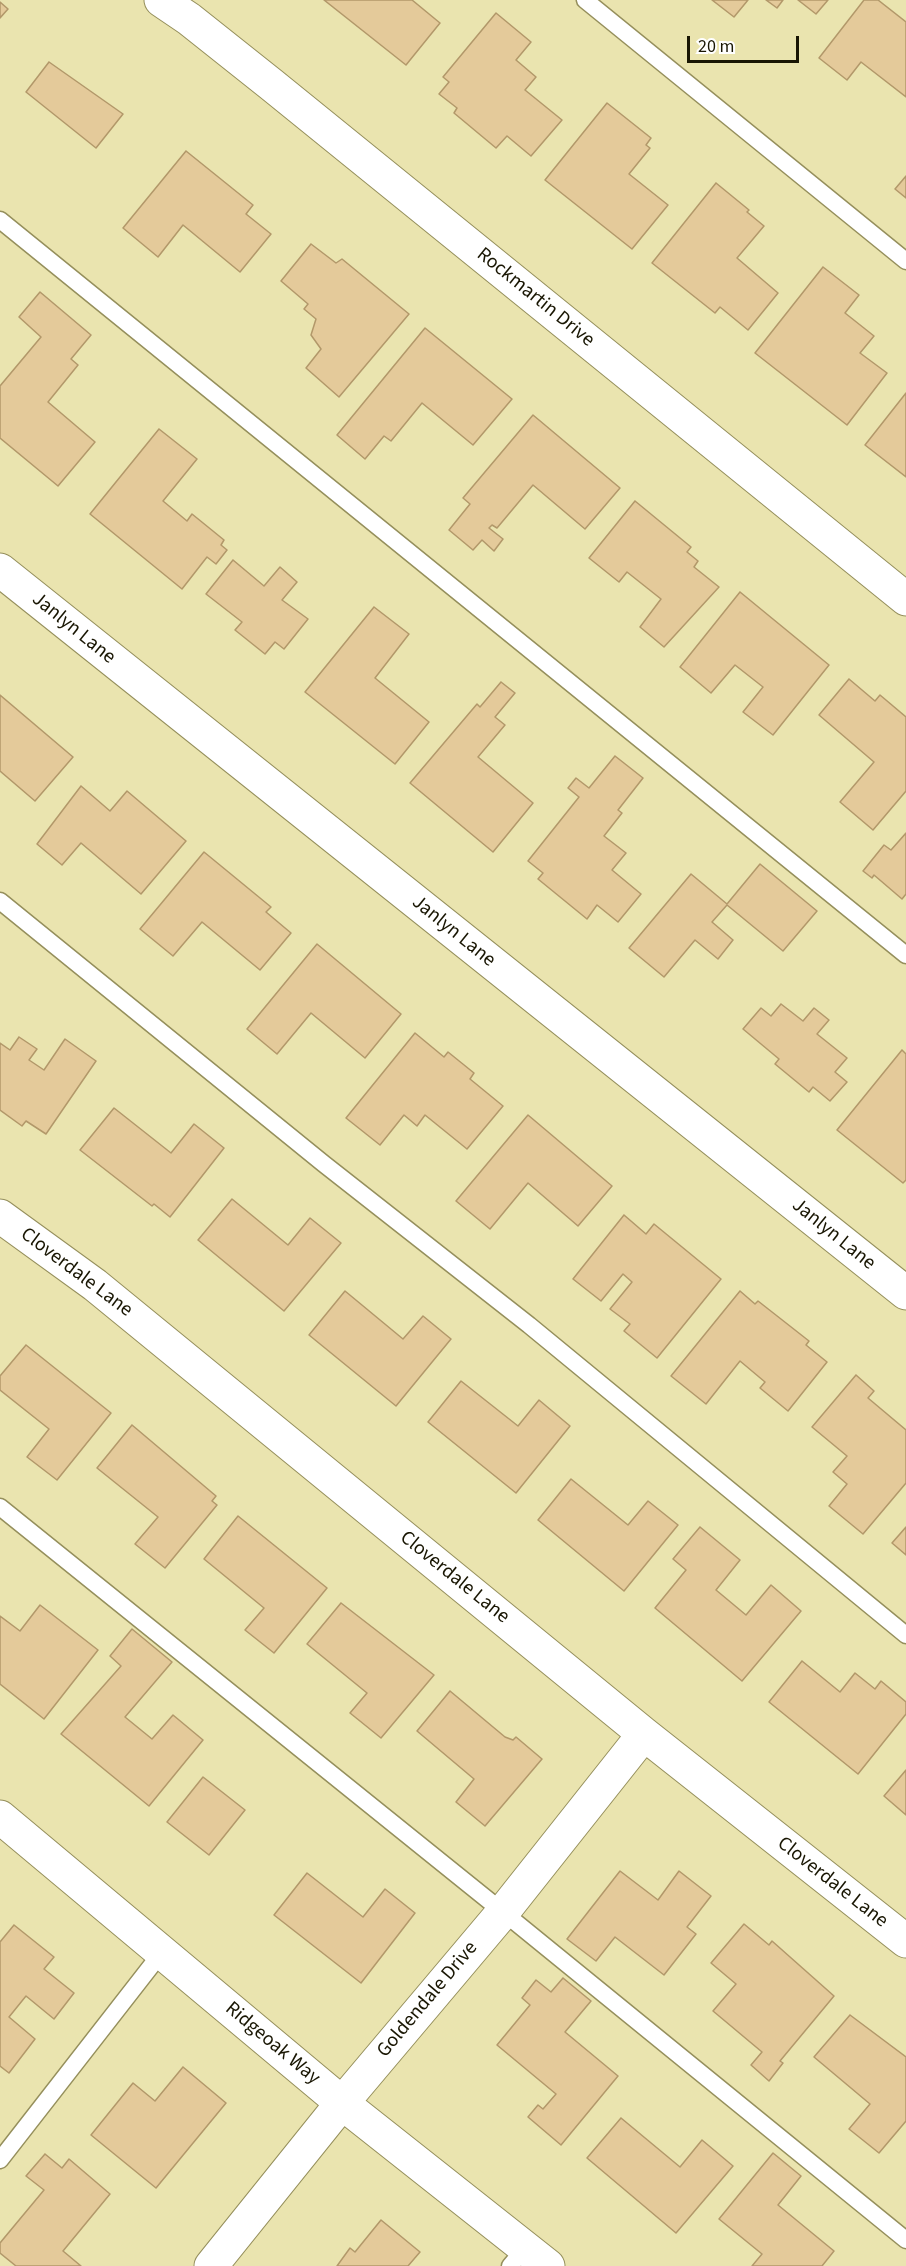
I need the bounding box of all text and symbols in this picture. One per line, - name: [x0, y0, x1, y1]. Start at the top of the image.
- scale bar: [690, 24, 802, 62]
- text: 20 m: [698, 34, 734, 59]
- street label: Rockmartin Drive: [471, 243, 599, 353]
- street label: Janlyn Lane: [26, 588, 120, 670]
- street label: Janlyn Lane: [406, 891, 500, 973]
- street label: Janlyn Lane: [786, 1194, 880, 1276]
- street label: Cloverdale Lane: [15, 1223, 137, 1323]
- street label: Cloverdale Lane: [394, 1526, 514, 1630]
- street label: Cloverdale Lane: [772, 1832, 892, 1934]
- street label: Goldendale Drive: [373, 1937, 483, 2063]
- street label: Ridgeoak Way: [220, 1997, 324, 2091]

